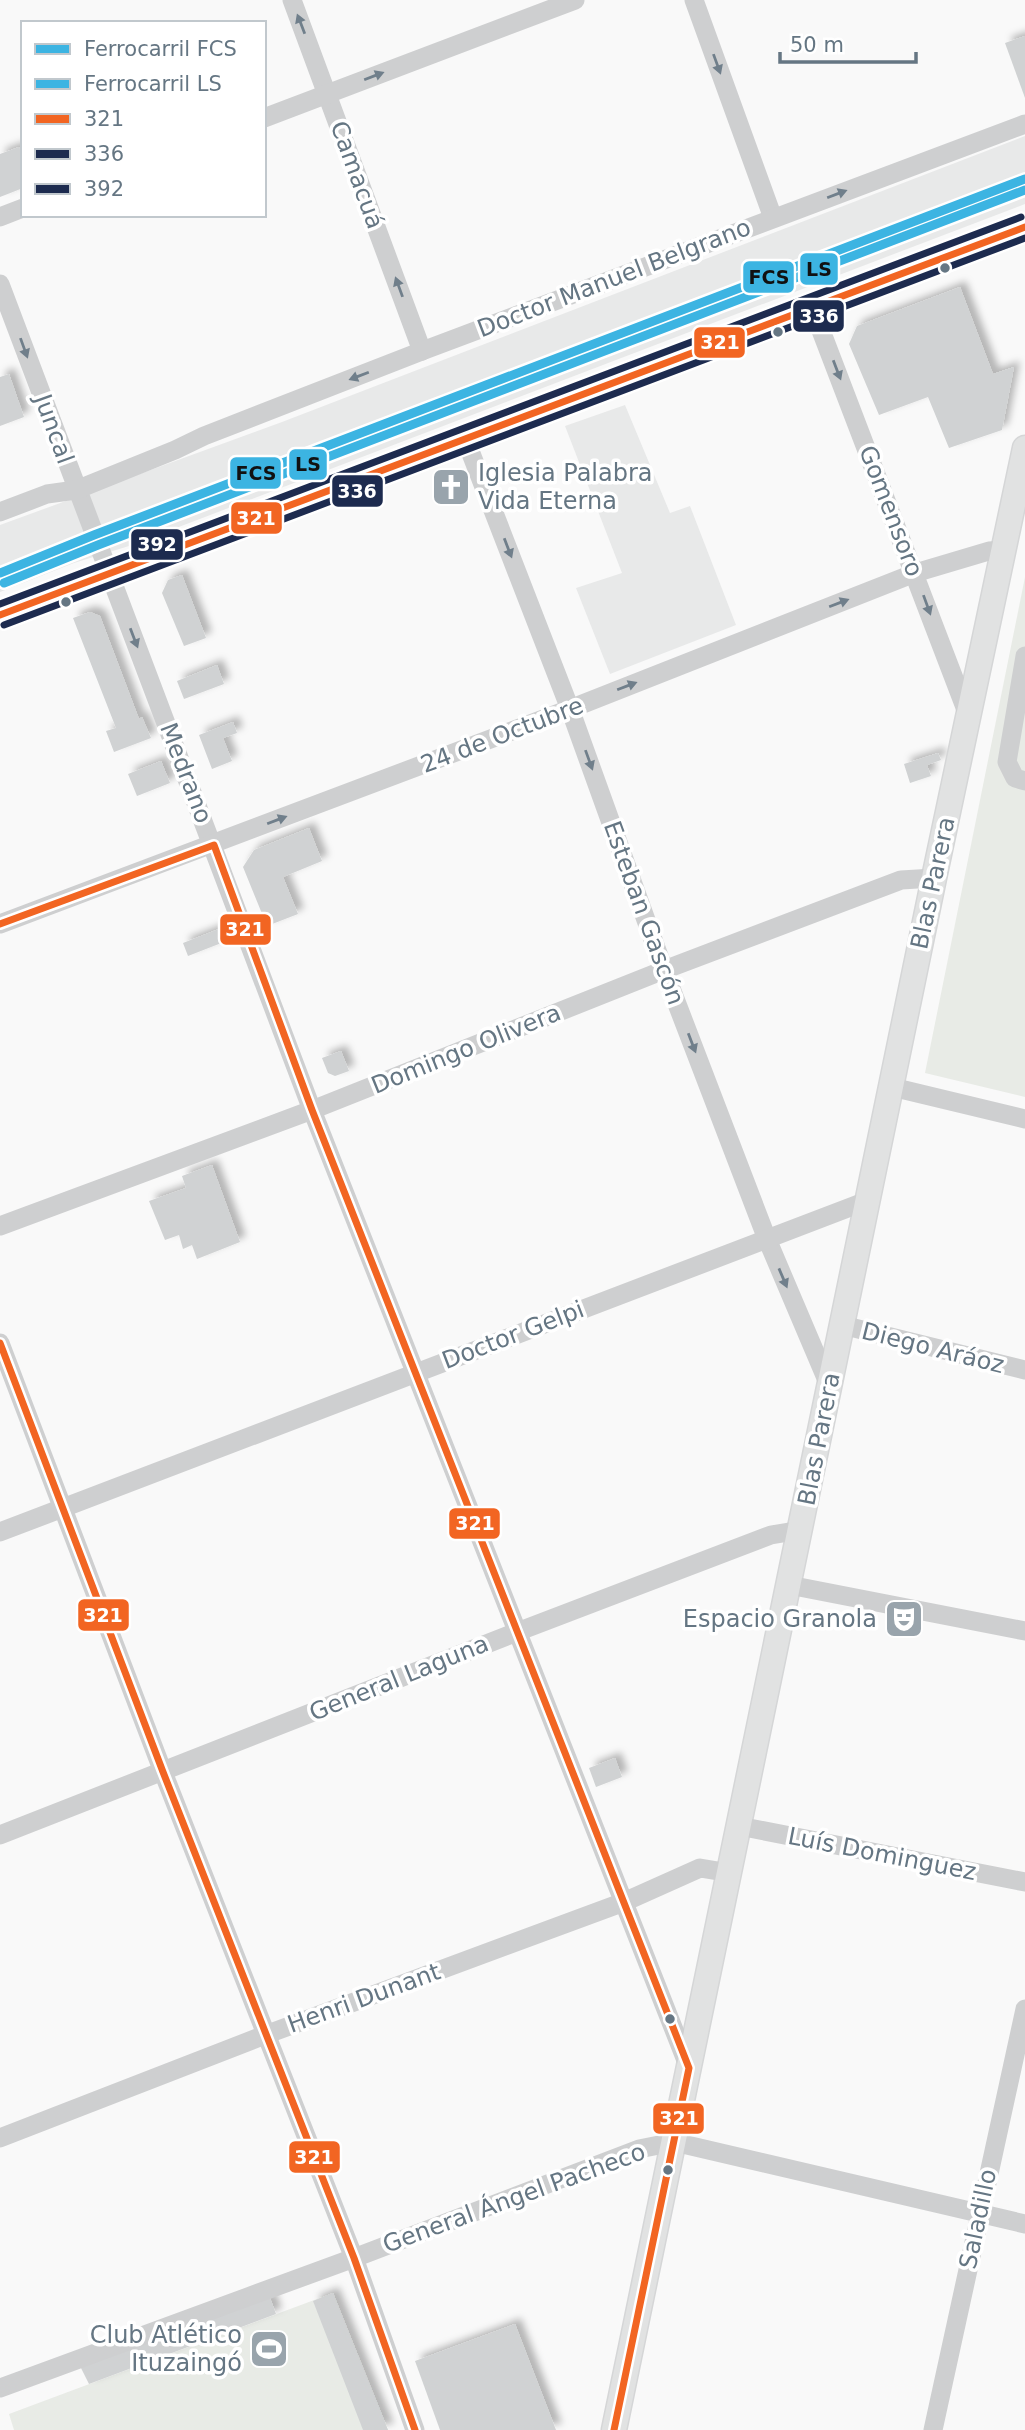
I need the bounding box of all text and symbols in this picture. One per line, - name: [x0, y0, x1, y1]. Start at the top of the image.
- one-way arrow: [295, 14, 306, 35]
- legend: [21, 21, 266, 217]
- scale bar: [780, 21, 916, 65]
- text: 50 m: [790, 33, 844, 57]
- text: Ferrocarril FCS: [84, 37, 237, 61]
- one-way arrow: [712, 54, 723, 75]
- one-way arrow: [364, 71, 385, 82]
- text: Ferrocarril LS: [84, 72, 222, 96]
- text: 321: [84, 107, 124, 131]
- street label: Camacuá: [325, 117, 389, 233]
- text: 336: [84, 142, 124, 166]
- text: 392: [84, 177, 124, 201]
- one-way arrow: [826, 189, 847, 200]
- street label: Doctor Manuel Belgrano: [473, 213, 755, 343]
- line badge: LS: [799, 252, 839, 286]
- text: LS: [806, 258, 832, 280]
- line badge: FCS: [742, 260, 795, 294]
- unlabelled marker: [938, 261, 952, 275]
- text: FCS: [749, 266, 789, 288]
- one-way arrow: [393, 276, 404, 297]
- line badge: 336: [792, 299, 845, 333]
- text: 336: [799, 305, 839, 327]
- unlabelled marker: [771, 325, 785, 339]
- line badge: 321: [693, 326, 746, 359]
- text: 321: [700, 331, 740, 353]
- one-way arrow: [18, 338, 29, 359]
- one-way arrow: [831, 360, 842, 381]
- one-way arrow: [348, 370, 369, 381]
- street label: Juncal: [28, 388, 79, 468]
- street label: Gomensoro: [853, 442, 929, 580]
- line badge: LS: [288, 448, 328, 481]
- text: LS: [295, 453, 321, 475]
- line badge: FCS: [229, 456, 282, 490]
- place label: Iglesia Palabra Vida Eterna: [478, 459, 653, 515]
- text: FCS: [236, 462, 276, 484]
- church icon: Iglesia Palabra Vida Eterna: [430, 466, 472, 508]
- line badge: 336: [331, 474, 384, 508]
- text: 336: [337, 480, 377, 502]
- line badge: 321: [230, 501, 283, 535]
- text: 321: [236, 507, 276, 529]
- line badge: 392: [130, 528, 184, 561]
- text: 392: [137, 533, 177, 555]
- one-way arrow: [502, 537, 513, 558]
- unlabelled marker: [59, 595, 73, 609]
- one-way arrow: [922, 595, 933, 616]
- one-way arrow: [828, 598, 849, 609]
- one-way arrow: [129, 627, 140, 648]
- one-way arrow: [617, 681, 638, 692]
- street label: 24 de Octubre: [417, 691, 587, 779]
- street label: Medrano: [154, 719, 218, 827]
- one-way arrow: [584, 750, 595, 771]
- street label: Blas Parera: [905, 814, 961, 952]
- one-way arrow: [267, 815, 288, 826]
- street label: Esteban Gascón: [598, 817, 690, 1009]
- line badge: 321: [219, 913, 272, 946]
- text: 321: [225, 918, 265, 940]
- street label: Domingo Olivera: [367, 998, 565, 1100]
- one-way arrow: [686, 1033, 697, 1054]
- one-way arrow: [777, 1268, 789, 1288]
- street label: Doctor Gelpi: [438, 1295, 588, 1375]
- street label: Diego Aráoz: [859, 1317, 1007, 1379]
- street label: Blas Parera: [792, 1370, 846, 1508]
- line badge: 321: [448, 1507, 501, 1540]
- text: 321: [455, 1512, 495, 1534]
- line badge: 321: [77, 1598, 130, 1632]
- theatre icon: Espacio Granola: [883, 1598, 925, 1640]
- text: 321: [83, 1604, 123, 1626]
- place label: Espacio Granola: [683, 1605, 877, 1633]
- street label: General Laguna: [305, 1629, 493, 1727]
- street label: Luís Dominguez: [785, 1822, 979, 1886]
- street label: Henri Dunant: [284, 1957, 444, 2039]
- unlabelled marker: [663, 2012, 677, 2026]
- line badge: 321: [652, 2102, 705, 2135]
- text: 321: [659, 2107, 699, 2129]
- street label: General Ángel Pacheco: [379, 2136, 649, 2259]
- line badge: 321: [288, 2140, 341, 2174]
- text: 321: [294, 2146, 334, 2168]
- unlabelled marker: [661, 2163, 675, 2177]
- street label: Saladillo: [954, 2167, 1002, 2271]
- place label: Club Atlético Ituzaingó: [90, 2321, 242, 2377]
- sports icon: Club Atlético Ituzaingó: [248, 2328, 290, 2370]

